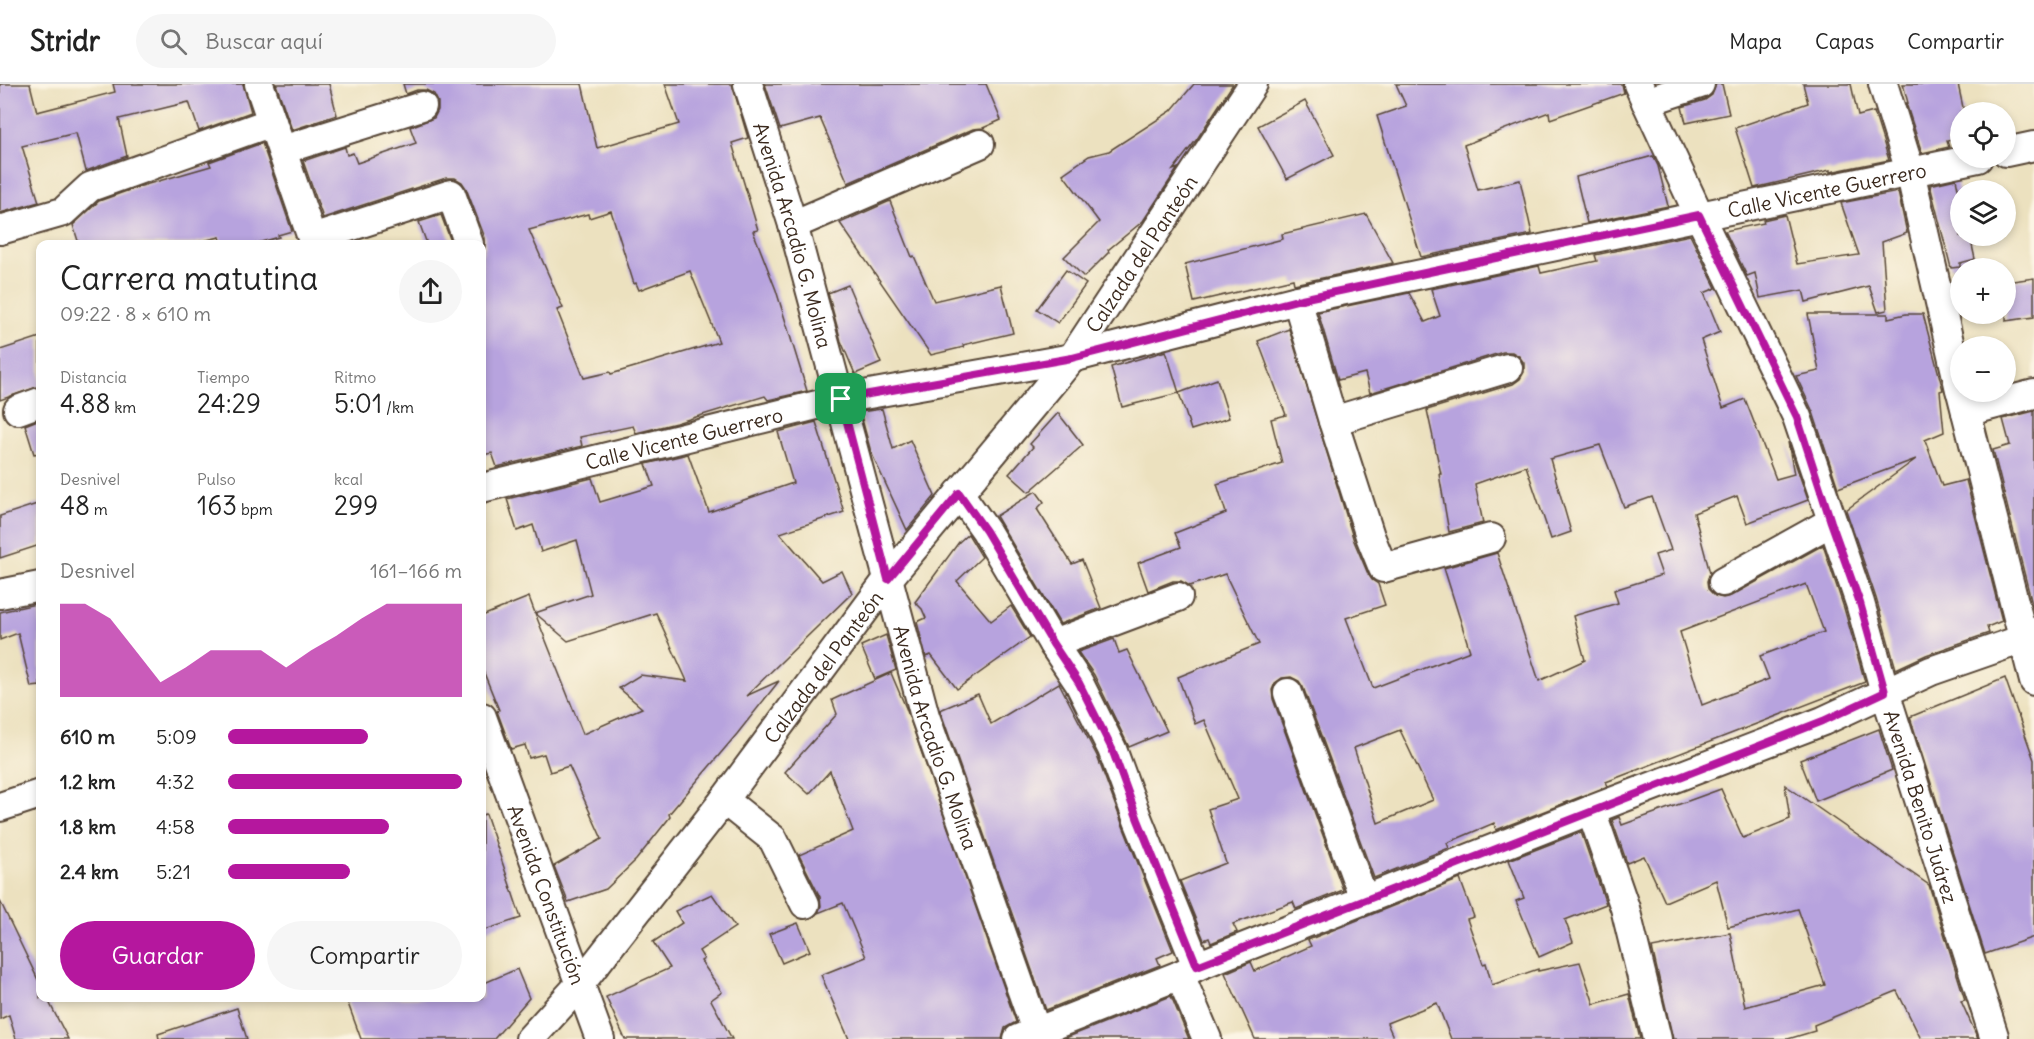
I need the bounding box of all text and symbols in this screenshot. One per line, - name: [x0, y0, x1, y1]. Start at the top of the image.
- search box: [136, 14, 556, 68]
- text: Stridr: [30, 23, 100, 59]
- icon: search: [157, 25, 190, 58]
- text: Buscar aquí: [205, 27, 323, 55]
- text: Mapa: [1729, 28, 1782, 55]
- text: Capas: [1815, 28, 1874, 55]
- text: Compartir: [1907, 28, 2004, 55]
- map controls: [1950, 102, 2016, 402]
- button: locate: [1950, 102, 2016, 168]
- street label: Avenida Arcadio G. Molina: [749, 119, 838, 351]
- street label: Calle Vicente Guerrero: [1725, 157, 1928, 222]
- street label: Calzada del Panteón: [1080, 170, 1202, 337]
- button: layers: [1950, 180, 2016, 246]
- text: Carrera matutina: [60, 257, 318, 299]
- button: +: [1950, 258, 2016, 324]
- button: share: [399, 260, 462, 323]
- text: 09:22 · 8 × 610 m: [60, 301, 211, 326]
- button: −: [1950, 336, 2016, 402]
- text: Distancia: [60, 367, 127, 387]
- text: Tiempo: [197, 367, 250, 387]
- text: Ritmo: [334, 367, 376, 387]
- pin: [815, 373, 866, 424]
- icon: arrive: [824, 382, 857, 415]
- text: 4.88: [60, 387, 110, 420]
- text: 24:29: [197, 387, 261, 420]
- text: 5:01: [334, 387, 382, 420]
- text: km: [110, 397, 136, 417]
- text: /km: [382, 397, 414, 417]
- street label: Calle Vicente Guerrero: [583, 401, 785, 474]
- text: Desnivel: [60, 469, 120, 489]
- text: Pulso: [197, 469, 236, 489]
- text: kcal: [334, 469, 363, 489]
- text: 48: [60, 489, 90, 522]
- text: 163: [197, 489, 237, 522]
- text: 299: [334, 489, 378, 522]
- text: m: [90, 499, 108, 519]
- text: bpm: [237, 499, 273, 519]
- text: Desnivel: [60, 558, 135, 583]
- text: 161–166 m: [370, 558, 462, 583]
- street label: Calzada del Panteón: [758, 585, 888, 748]
- street label: Avenida Arcadio G. Molina: [889, 622, 984, 853]
- street label: Avenida Benito Juárez: [1879, 707, 1964, 906]
- text: 610 m: [60, 724, 115, 749]
- text: 5:09: [156, 724, 197, 749]
- text: 1.2 km: [60, 769, 116, 794]
- text: 4:32: [156, 769, 194, 794]
- street label: Avenida Constitución: [503, 801, 591, 988]
- text: 1.8 km: [60, 814, 116, 839]
- text: 4:58: [156, 814, 195, 839]
- text: 2.4 km: [60, 859, 119, 884]
- text: 5:21: [156, 859, 191, 884]
- button: Guardar: [60, 921, 255, 990]
- button: Compartir: [267, 921, 462, 990]

